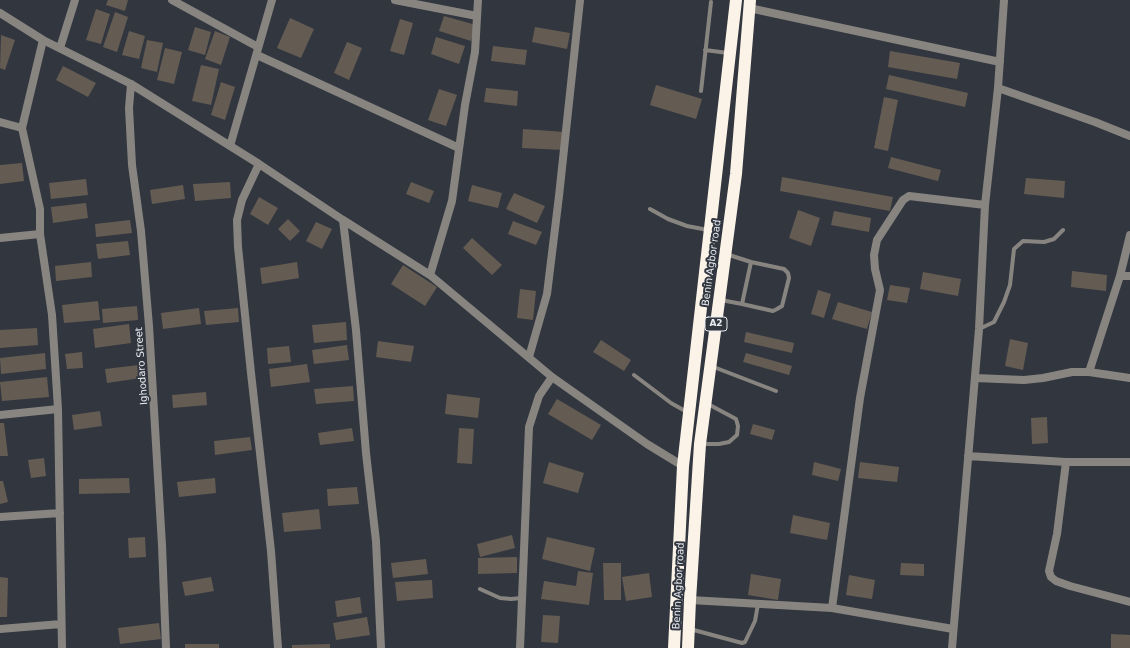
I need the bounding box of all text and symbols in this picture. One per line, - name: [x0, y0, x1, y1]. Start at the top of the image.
- street label: Benin Agbor road: [700, 219, 724, 307]
- road number: A2: [705, 317, 727, 331]
- street label: Ighodaro Street: [133, 327, 151, 405]
- street label: Benin Agbor road: [671, 542, 687, 630]

